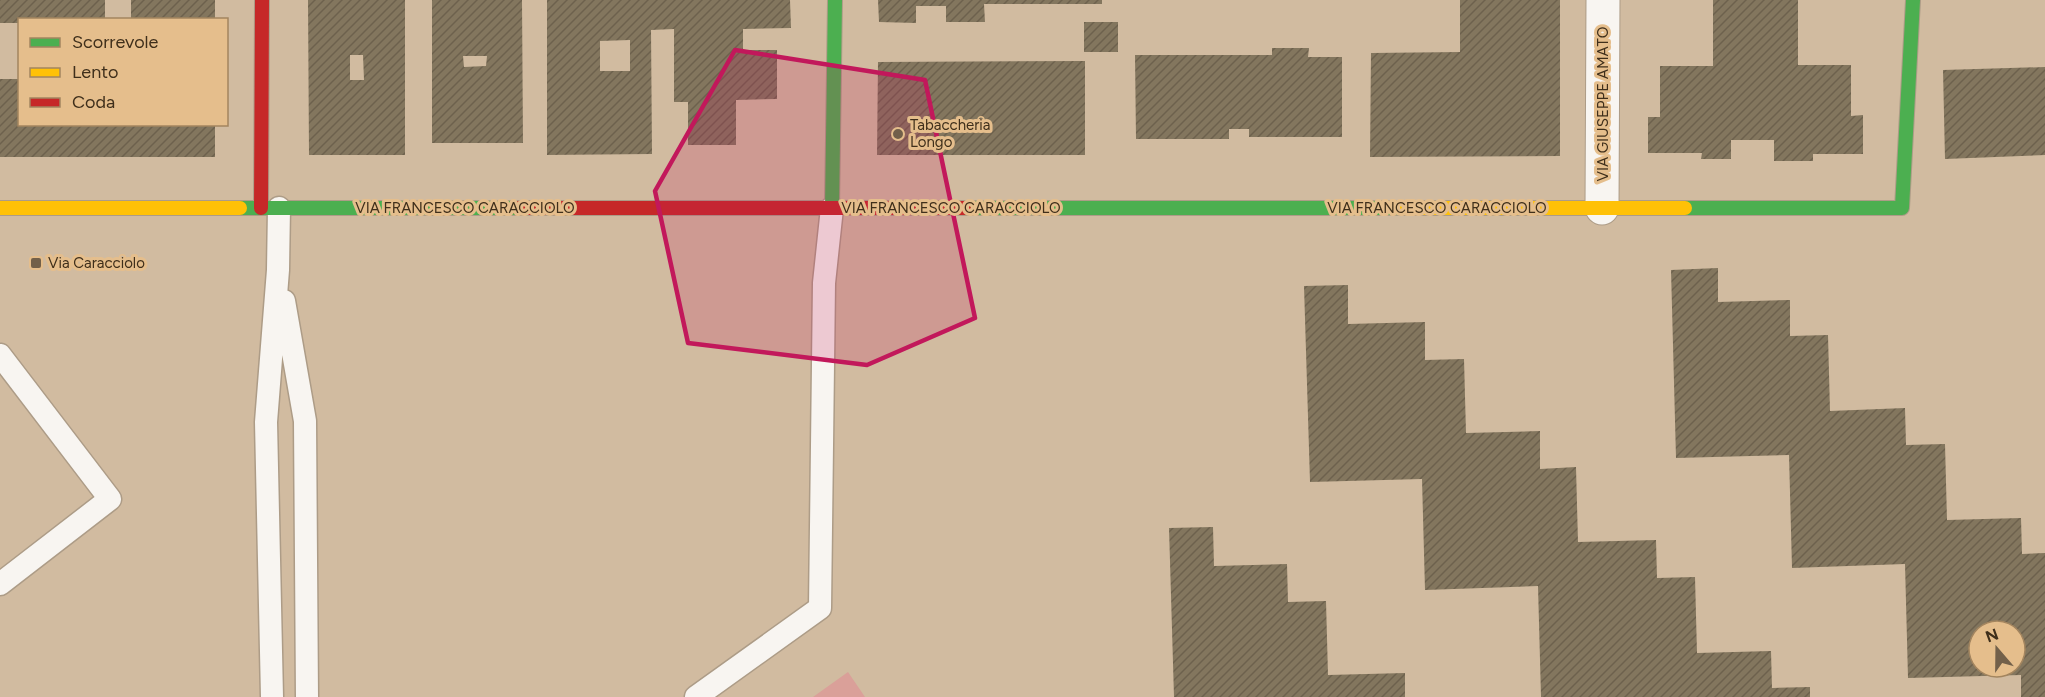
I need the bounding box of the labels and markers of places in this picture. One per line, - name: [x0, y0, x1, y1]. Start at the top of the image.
- place label: Tabaccheria Longo: [910, 116, 990, 151]
- marker: Tabaccheria Longo: [891, 127, 905, 141]
- place label: Via Caracciolo: [48, 254, 145, 272]
- marker: Via Caracciolo: [29, 256, 43, 270]

